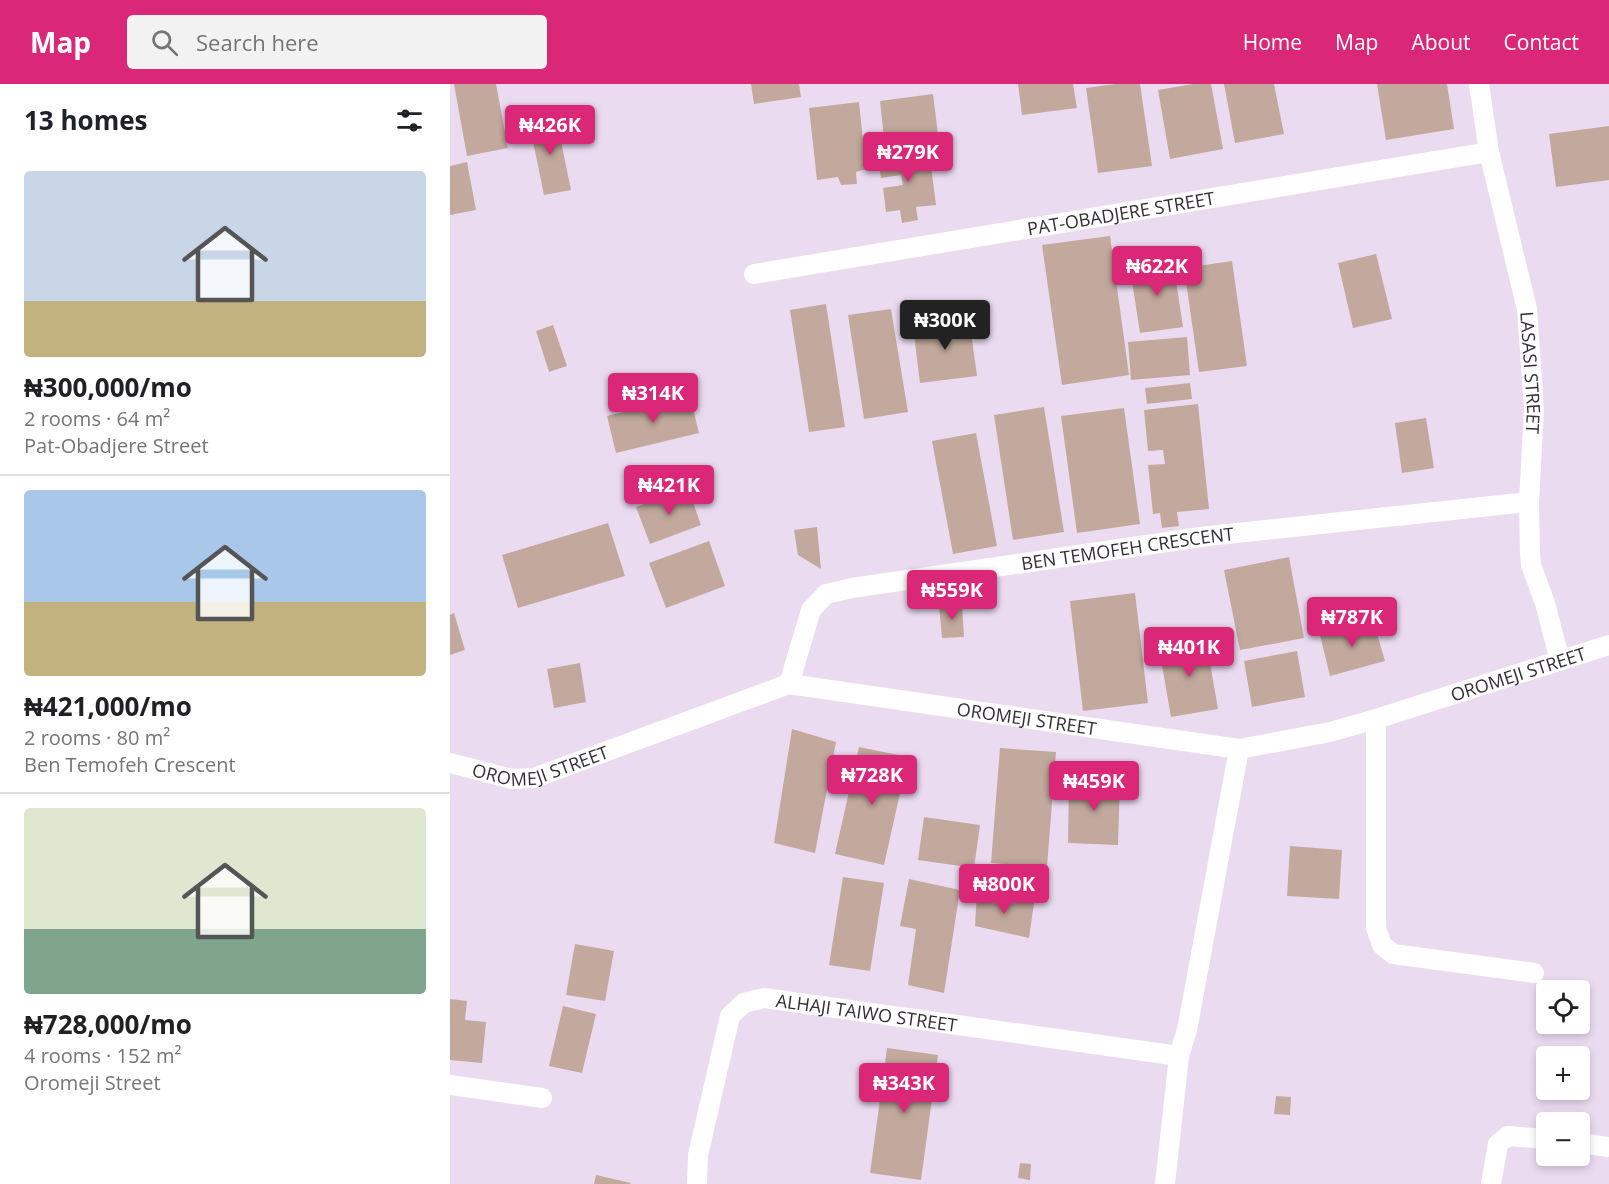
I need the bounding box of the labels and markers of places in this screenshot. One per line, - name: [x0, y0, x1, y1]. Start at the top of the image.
- pin: ₦426K: [508, 105, 592, 156]
- pin: ₦279K: [866, 132, 950, 183]
- pin: ₦622K: [1115, 246, 1199, 297]
- pin: ₦300K: [903, 300, 987, 351]
- pin: ₦314K: [611, 373, 695, 424]
- pin: ₦421K: [627, 465, 711, 516]
- pin: ₦559K: [910, 570, 994, 621]
- pin: ₦787K: [1310, 597, 1394, 648]
- pin: ₦401K: [1147, 627, 1231, 678]
- pin: ₦728K: [830, 755, 914, 806]
- pin: ₦459K: [1052, 761, 1136, 812]
- pin: ₦800K: [962, 864, 1046, 915]
- pin: ₦343K: [862, 1063, 946, 1114]

